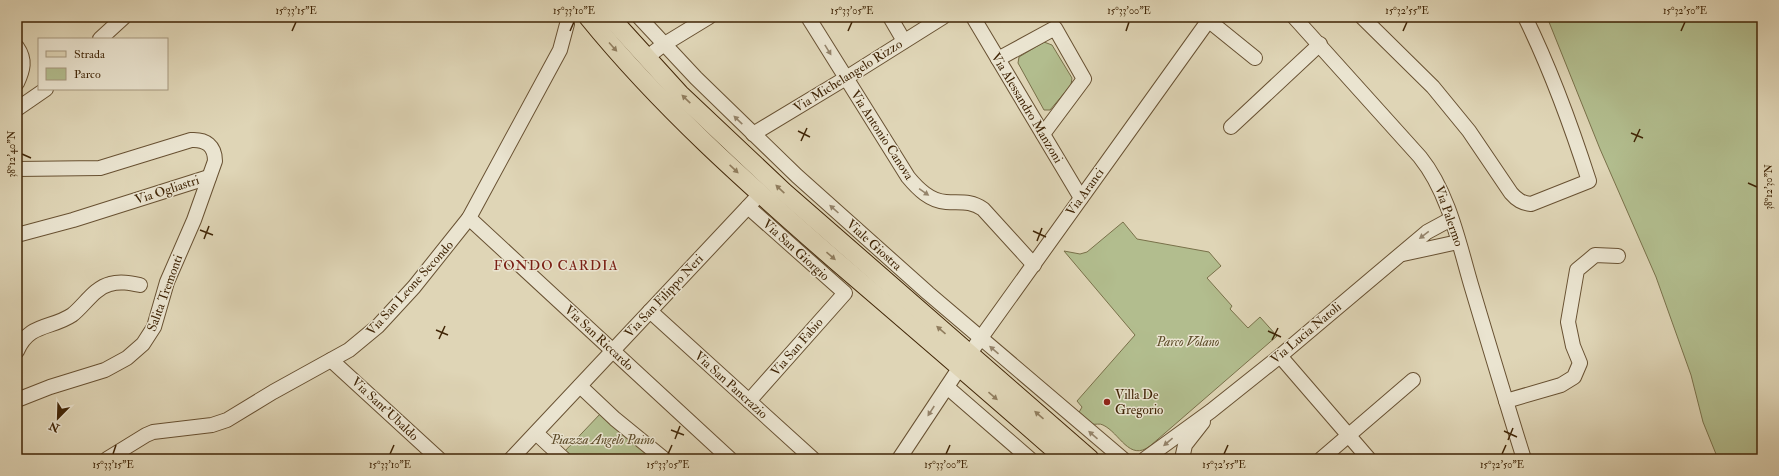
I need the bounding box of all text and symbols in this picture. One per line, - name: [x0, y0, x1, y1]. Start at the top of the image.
- text: 15°33'15"E: [275, 5, 317, 17]
- text: 15°33'10"E: [553, 5, 595, 17]
- text: 15°33'05"E: [831, 5, 873, 17]
- text: 15°33'00"E: [1107, 5, 1151, 17]
- text: 15°32'55"E: [1385, 5, 1429, 17]
- text: 15°32'50"E: [1663, 5, 1707, 17]
- street label: Via Michelangelo Rizzo: [791, 36, 905, 116]
- legend: [38, 38, 168, 90]
- one-way arrow: [608, 42, 618, 52]
- one-way arrow: [825, 44, 832, 56]
- text: Strada: [74, 47, 106, 62]
- street label: Via Alessandro Manzoni: [988, 50, 1067, 167]
- text: Parco: [74, 67, 101, 82]
- street label: Via Antonio Canova: [847, 87, 917, 183]
- one-way arrow: [681, 94, 691, 104]
- one-way arrow: [733, 115, 743, 125]
- text: 38°12'40"N: [6, 130, 18, 178]
- one-way arrow: [729, 164, 739, 174]
- text: 38°12'30"N: [1763, 164, 1775, 210]
- street label: Via Aranci: [1063, 165, 1108, 219]
- street label: Via Ogliastri: [133, 172, 202, 208]
- one-way arrow: [775, 184, 785, 193]
- street label: Via Palermo: [1431, 184, 1467, 248]
- one-way arrow: [918, 188, 929, 196]
- one-way arrow: [828, 204, 839, 213]
- street label: Via San Giorgio: [759, 216, 833, 284]
- street label: Viale Giostra: [843, 216, 905, 274]
- one-way arrow: [1419, 231, 1430, 239]
- street label: Via San Leone Secondo: [363, 237, 457, 339]
- street label: Via San Filippo Neri: [621, 251, 708, 342]
- one-way arrow: [825, 251, 836, 260]
- street label: Salita Tremonti: [144, 252, 186, 334]
- district label: FONDO CARDIA: [493, 257, 619, 274]
- street label: Via Lucia Natoli: [1267, 298, 1345, 367]
- street label: Via San Riccardo: [561, 302, 637, 374]
- street label: Via San Fabio: [767, 315, 827, 379]
- one-way arrow: [936, 326, 945, 335]
- park label: Parco Volano: [1156, 334, 1220, 350]
- one-way arrow: [990, 346, 999, 355]
- street label: Via San Pancrazio: [691, 348, 771, 422]
- street label: Via Sant'Ubaldo: [348, 374, 422, 444]
- place label: Villa De Gregorio: [1115, 387, 1163, 418]
- one-way arrow: [987, 391, 998, 400]
- marker: Villa De Gregorio: [1102, 397, 1112, 407]
- north arrow: [38, 398, 78, 438]
- one-way arrow: [927, 406, 935, 417]
- one-way arrow: [1034, 411, 1044, 420]
- text: N: [46, 418, 62, 435]
- one-way arrow: [1088, 430, 1098, 439]
- park label: Piazza Angelo Paino: [550, 432, 655, 448]
- one-way arrow: [1163, 437, 1174, 446]
- text: 15°33'15"E: [92, 459, 134, 471]
- text: 15°33'10"E: [369, 459, 411, 471]
- text: 15°33'05"E: [647, 459, 689, 471]
- text: 15°33'00"E: [924, 459, 968, 471]
- text: 15°32'55"E: [1202, 459, 1246, 471]
- text: 15°32'50"E: [1480, 459, 1524, 471]

